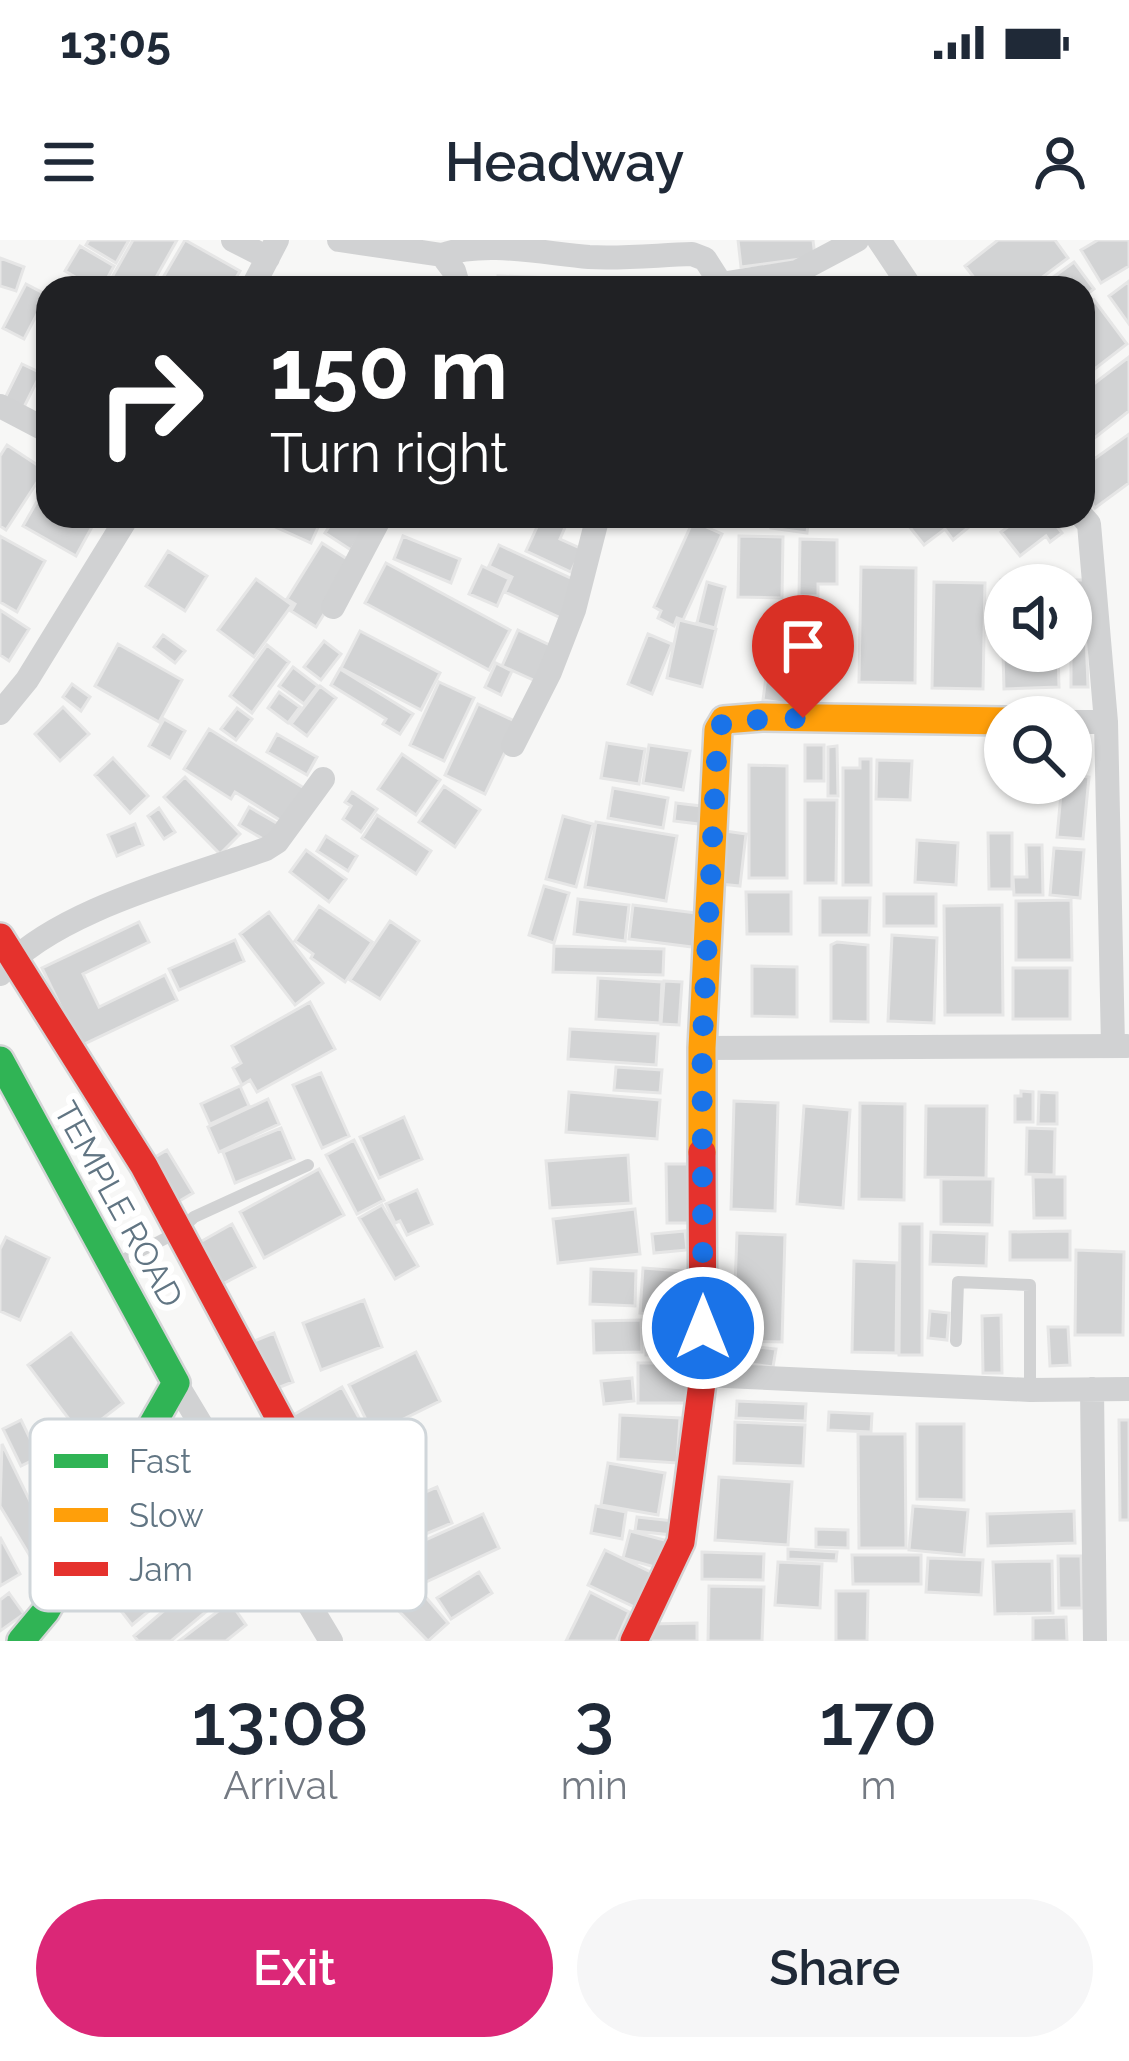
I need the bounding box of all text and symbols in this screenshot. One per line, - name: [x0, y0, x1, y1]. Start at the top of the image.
- text: 13:05: [60, 16, 171, 69]
- icon: menu: [36, 129, 102, 195]
- icon: person: [1027, 129, 1093, 195]
- text: Headway: [445, 130, 684, 194]
- text: 150 m: [270, 320, 508, 419]
- icon: right: [72, 324, 228, 480]
- text: Turn right: [270, 421, 508, 485]
- map controls: [984, 564, 1092, 804]
- button: sound: [984, 564, 1092, 672]
- pin: [752, 595, 854, 718]
- icon: arrive: [770, 613, 836, 679]
- button: search: [984, 696, 1092, 804]
- street label: TEMPLE ROAD: [46, 1095, 191, 1314]
- position arrow: [640, 1265, 766, 1391]
- legend: [30, 1419, 426, 1611]
- text: Fast: [129, 1442, 191, 1481]
- text: Slow: [129, 1496, 204, 1535]
- text: Jam: [129, 1550, 193, 1589]
- text: 13:08: [192, 1677, 369, 1762]
- text: 3: [574, 1677, 614, 1762]
- text: 170: [820, 1677, 937, 1762]
- text: Arrival: [223, 1762, 338, 1808]
- text: min: [561, 1762, 628, 1808]
- text: m: [860, 1762, 896, 1808]
- button: Exit: [36, 1899, 553, 2037]
- button: Share: [577, 1899, 1093, 2037]

